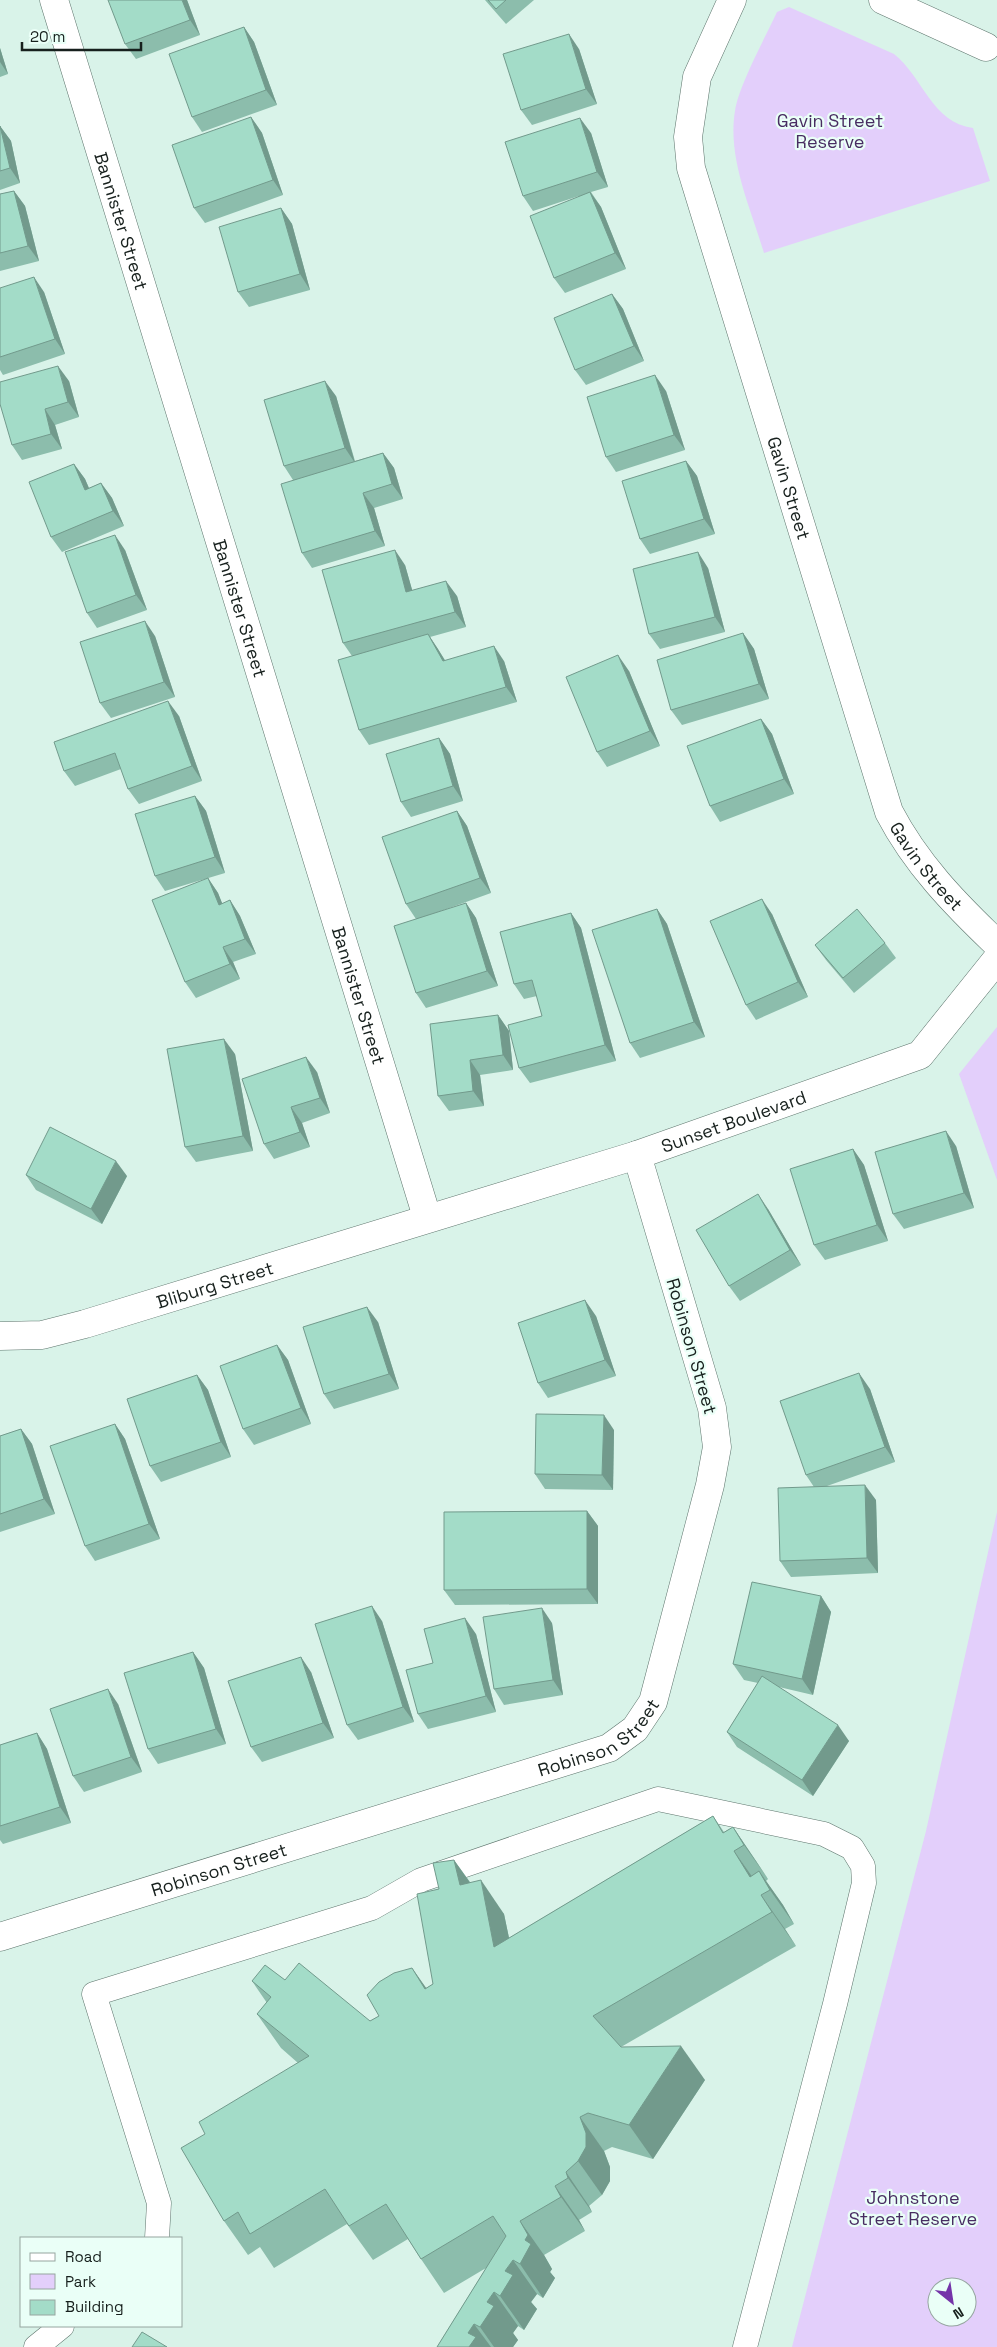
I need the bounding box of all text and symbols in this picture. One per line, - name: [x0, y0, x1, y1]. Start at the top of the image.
- scale bar: [22, 20, 141, 52]
- text: 20 m: [30, 27, 65, 46]
- park label: Gavin Street Reserve: [777, 109, 883, 153]
- street label: Bannister Street: [90, 149, 154, 293]
- street label: Gavin Street: [763, 433, 816, 542]
- street label: Bannister Street: [208, 536, 272, 680]
- street label: Gavin Street: [885, 817, 968, 915]
- street label: Bannister Street: [327, 923, 391, 1067]
- street label: Sunset Boulevard: [658, 1085, 809, 1157]
- street label: Bliburg Street: [153, 1256, 276, 1313]
- street label: Robinson Street: [662, 1275, 722, 1417]
- street label: Robinson Street: [535, 1694, 664, 1781]
- street label: Robinson Street: [148, 1837, 289, 1901]
- park label: Johnstone Street Reserve: [849, 2186, 977, 2230]
- legend: [20, 2237, 182, 2327]
- text: Road: [65, 2247, 102, 2266]
- text: Park: [65, 2272, 96, 2291]
- north arrow: [927, 2277, 977, 2327]
- text: Building: [65, 2297, 124, 2316]
- text: N: [950, 2303, 967, 2323]

